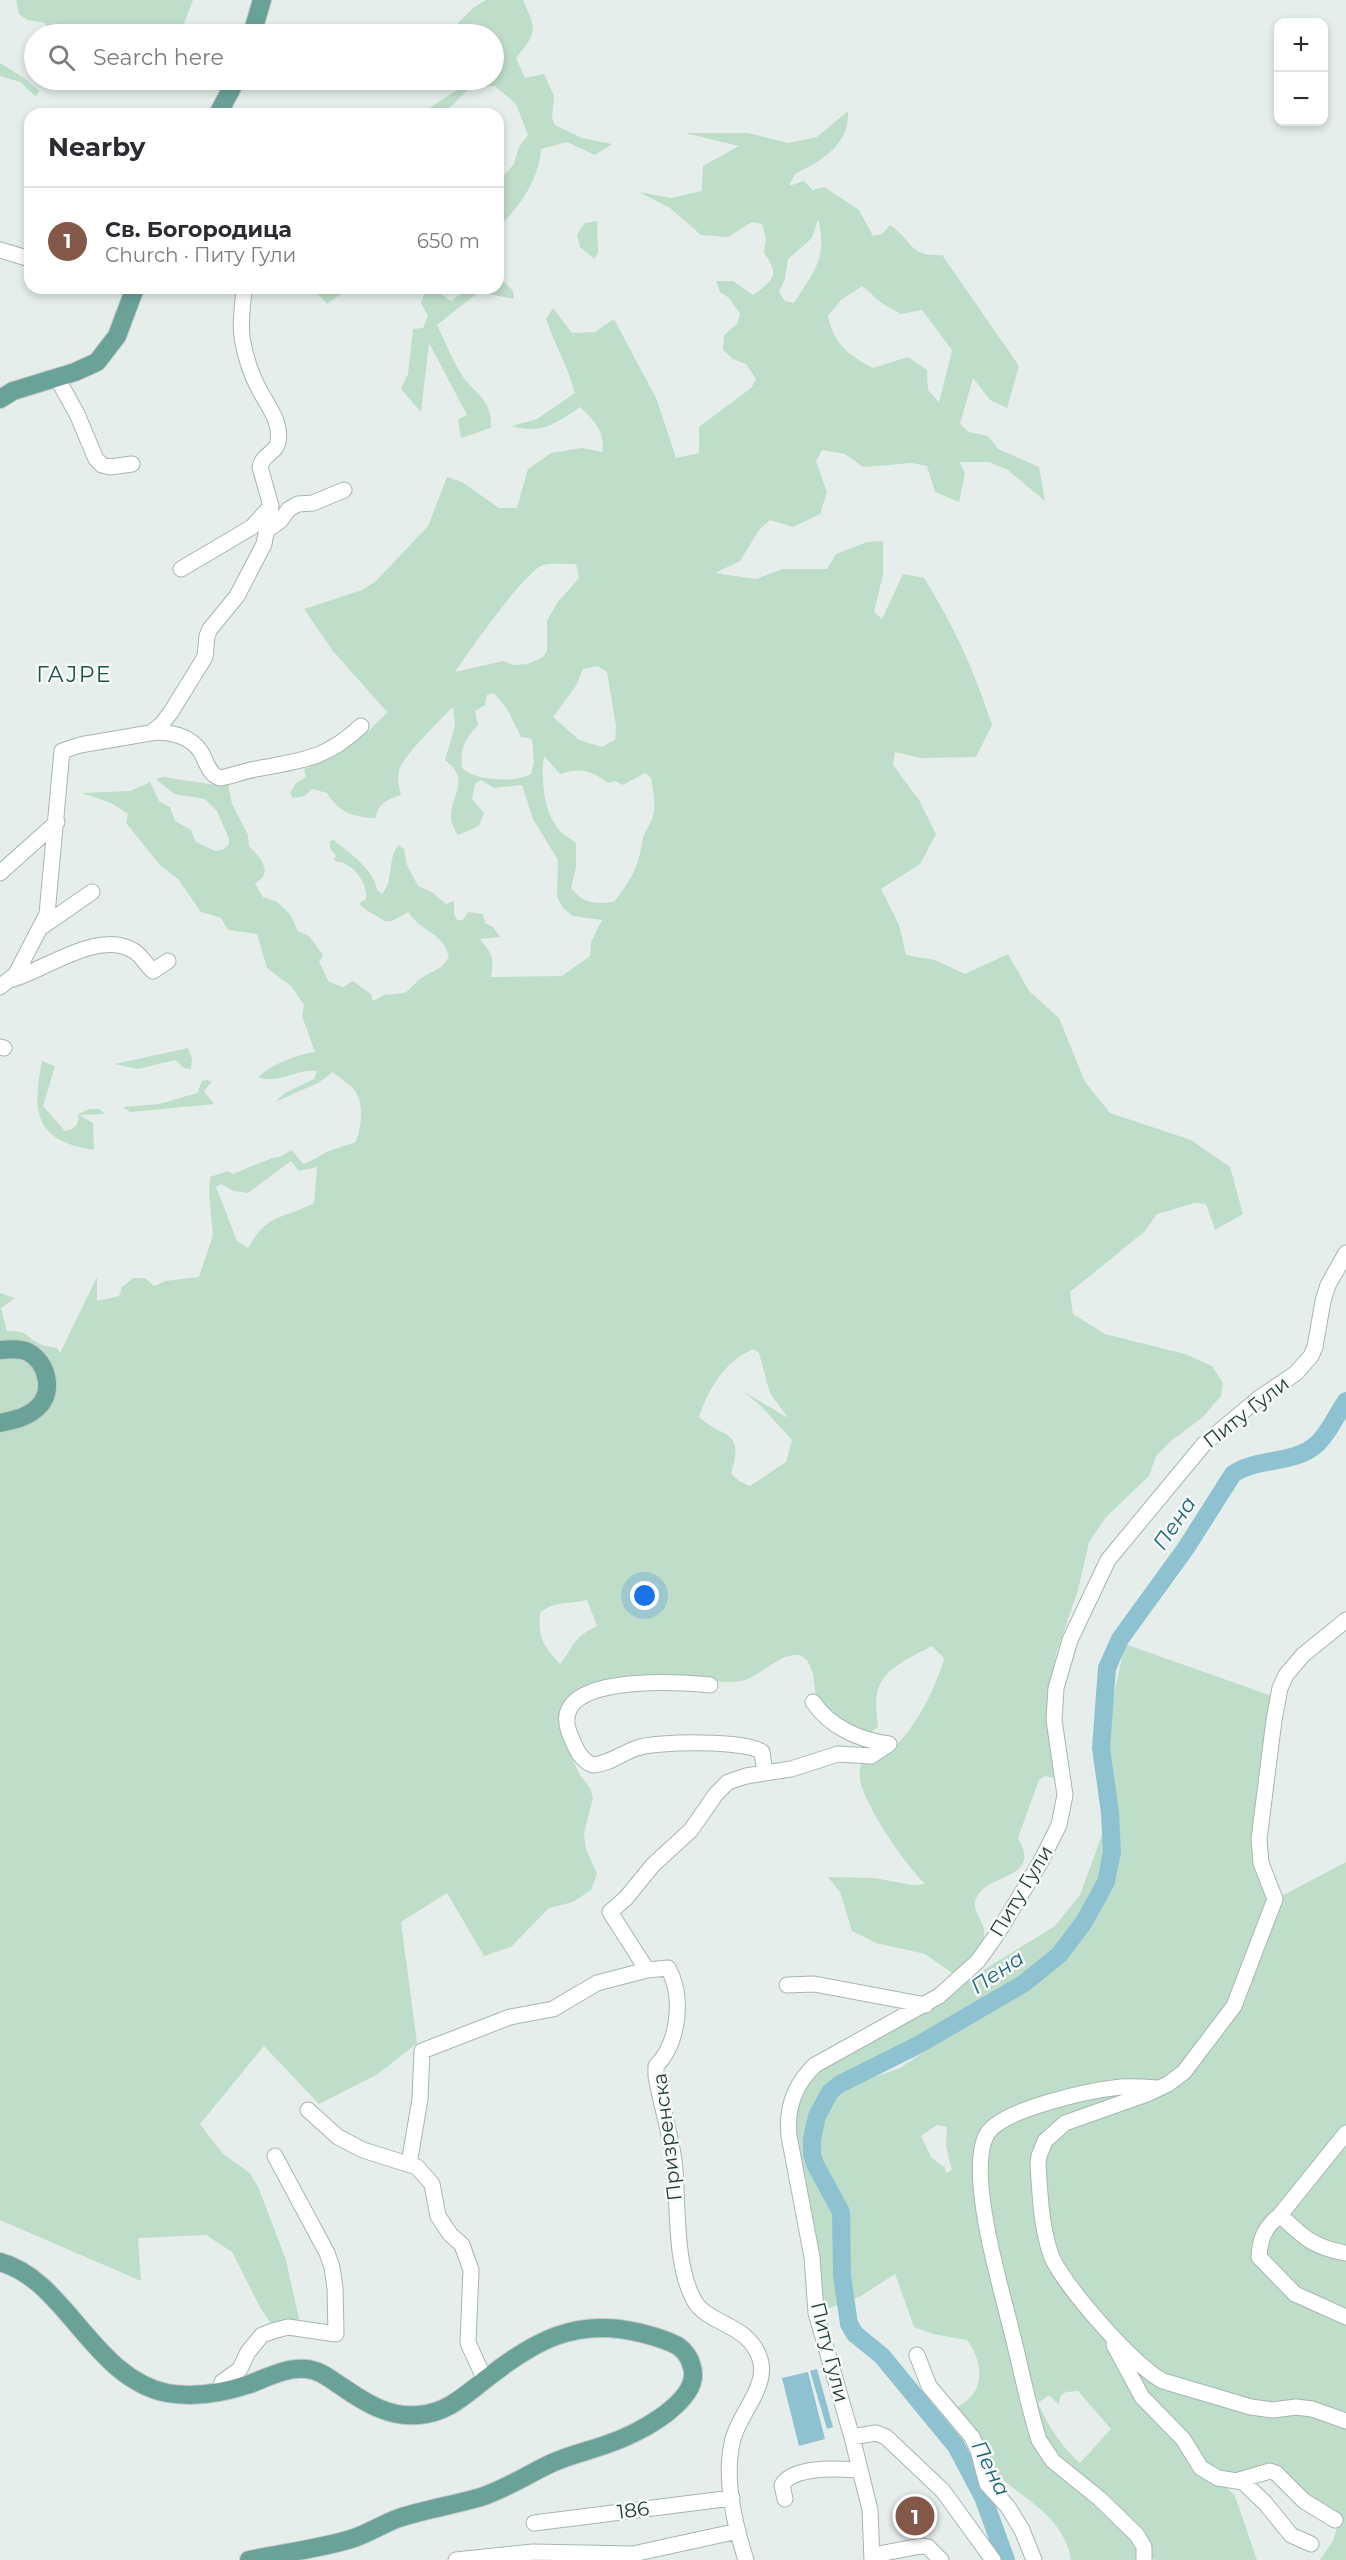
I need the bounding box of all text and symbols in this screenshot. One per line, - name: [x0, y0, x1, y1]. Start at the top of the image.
- map controls: [1274, 18, 1328, 126]
- button: +: [1274, 18, 1328, 72]
- search box: [24, 24, 504, 90]
- icon: search: [45, 41, 78, 74]
- text: Search here: [93, 44, 224, 71]
- button: −: [1274, 72, 1328, 126]
- text: Nearby: [48, 131, 145, 163]
- text: Св. Богородица: [105, 216, 292, 243]
- text: 1: [64, 229, 71, 253]
- text: 650 m: [417, 229, 480, 253]
- text: Church · Питу Гули: [105, 243, 296, 267]
- district label: ГАЈРЕ: [36, 661, 112, 688]
- street label: Питу Гули: [1198, 1371, 1294, 1453]
- water label: Пена: [1147, 1492, 1201, 1554]
- your location: [630, 1581, 659, 1610]
- street label: Питу Гули: [984, 1841, 1058, 1941]
- water label: Пена: [966, 1945, 1028, 1999]
- street label: Призренска: [647, 2072, 687, 2202]
- street label: Питу Гули: [806, 2299, 854, 2405]
- water label: Пена: [966, 2436, 1016, 2500]
- pin: 1: [896, 2494, 934, 2538]
- street label: 186: [616, 2496, 650, 2524]

